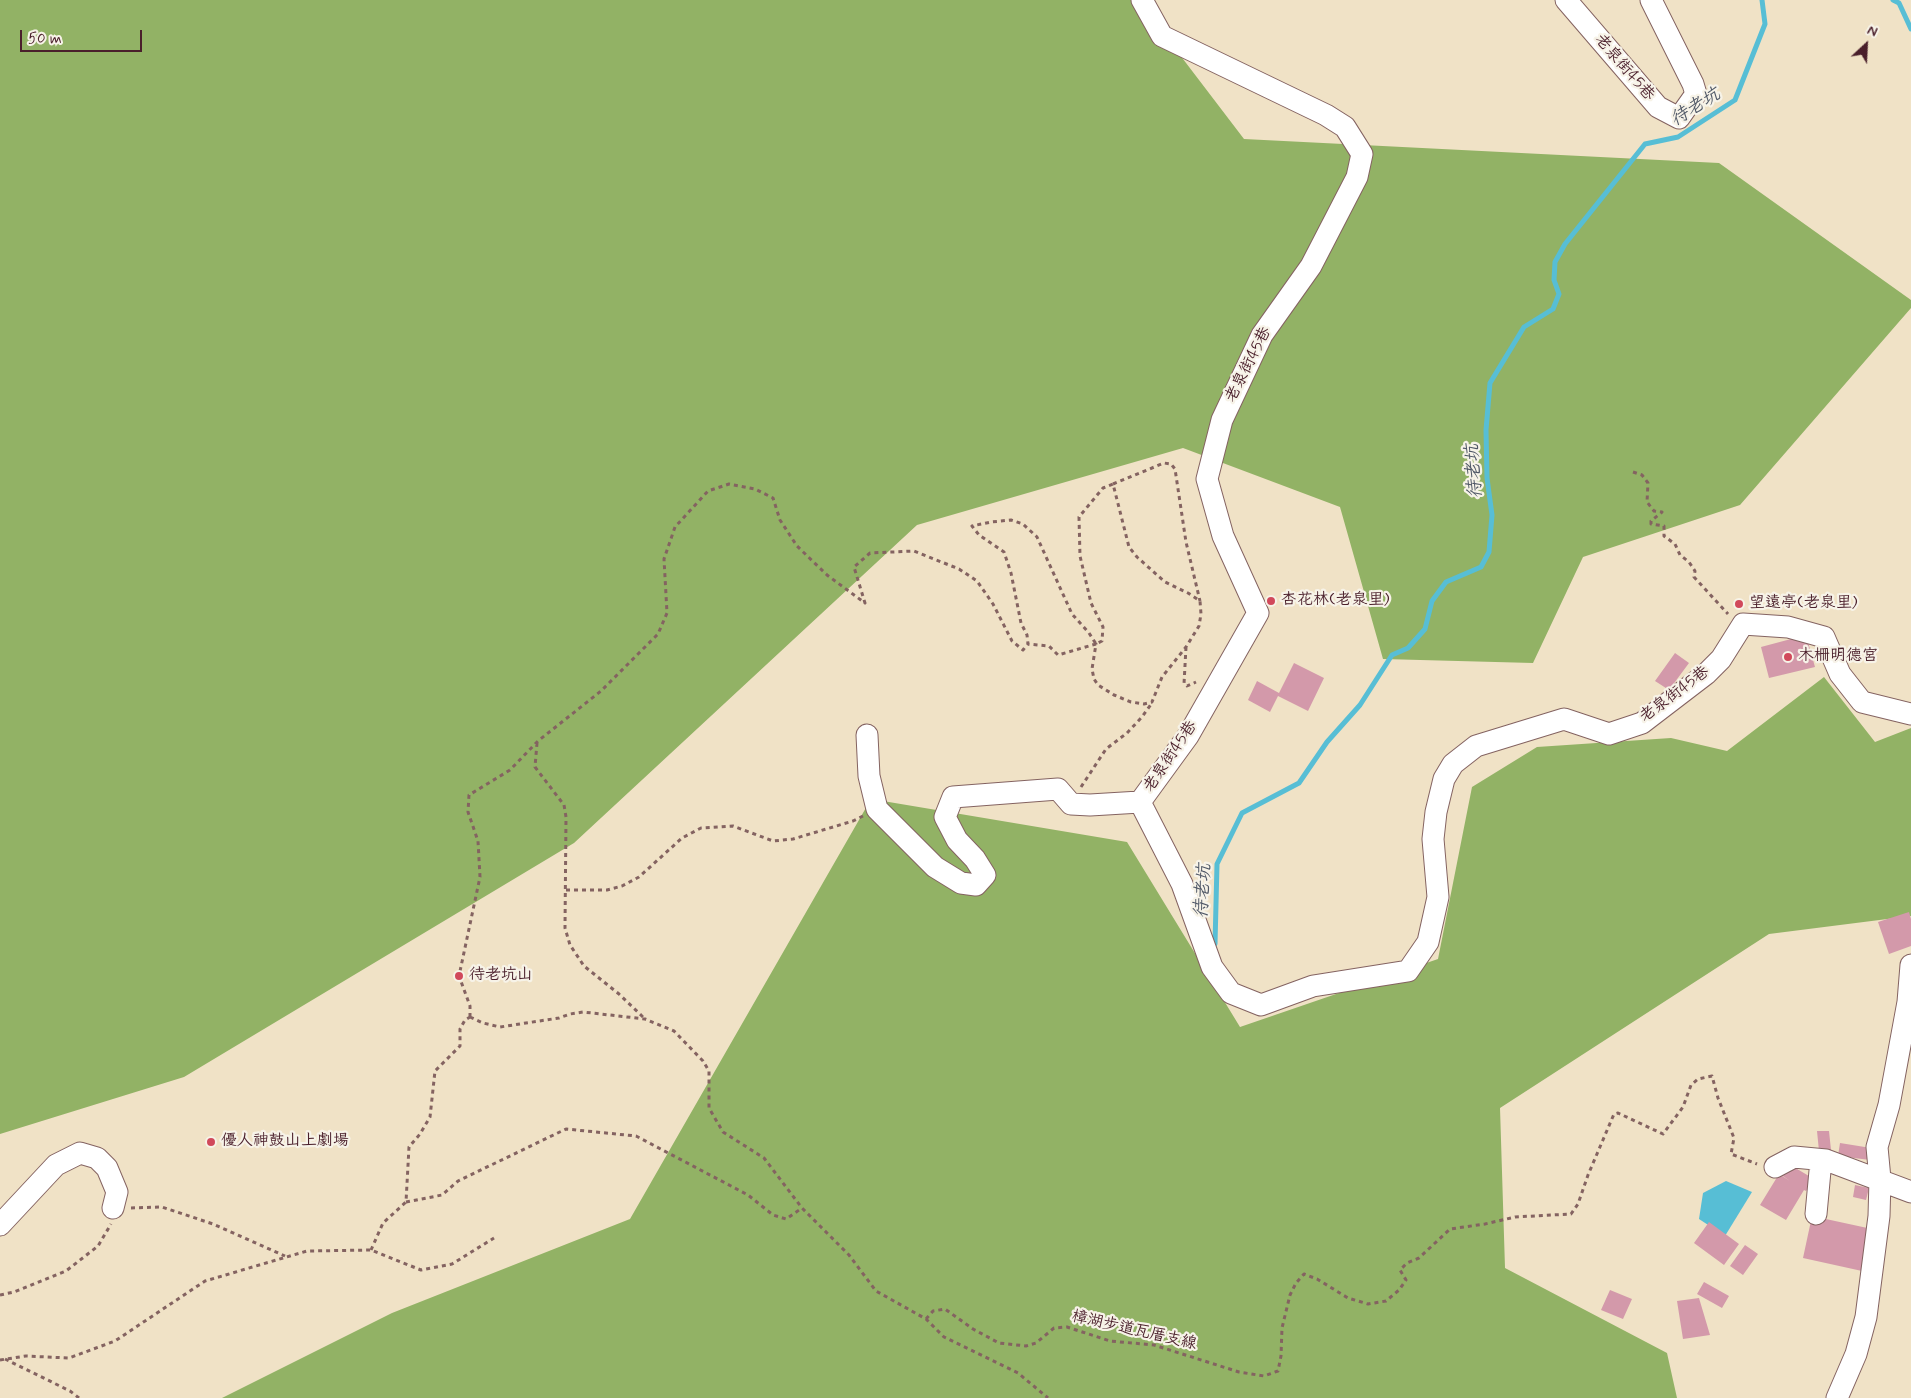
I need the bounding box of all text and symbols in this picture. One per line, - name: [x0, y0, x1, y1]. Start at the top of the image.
- scale bar: [22, 20, 145, 52]
- north arrow: [1841, 20, 1891, 70]
- text: N: [1864, 21, 1880, 42]
- text: 50 m: [28, 29, 62, 49]
- street label: 老泉街45巷: [1590, 31, 1658, 105]
- water label: 待老坑: [1667, 85, 1725, 131]
- street label: 老泉街45巷: [1222, 324, 1276, 406]
- water label: 待老坑: [1462, 443, 1488, 499]
- place label: 杏花林(老泉里): [1281, 591, 1390, 611]
- place label: 望遠亭(老泉里): [1749, 594, 1858, 614]
- marker: 杏花林(老泉里): [1265, 595, 1277, 607]
- marker: 望遠亭(老泉里): [1733, 598, 1745, 610]
- place label: 木柵明德宮: [1798, 647, 1878, 667]
- marker: 木柵明德宮: [1782, 651, 1794, 663]
- street label: 老泉街45巷: [1637, 663, 1713, 727]
- street label: 老泉街45巷: [1140, 718, 1202, 796]
- water label: 待老坑: [1191, 863, 1217, 919]
- place label: 待老坑山: [469, 966, 533, 986]
- marker: 待老坑山: [453, 970, 465, 982]
- place label: 優人神鼓山上劇場: [221, 1132, 349, 1152]
- marker: 優人神鼓山上劇場: [205, 1136, 217, 1148]
- street label: 樟湖步道瓦厝支線: [1069, 1307, 1199, 1355]

